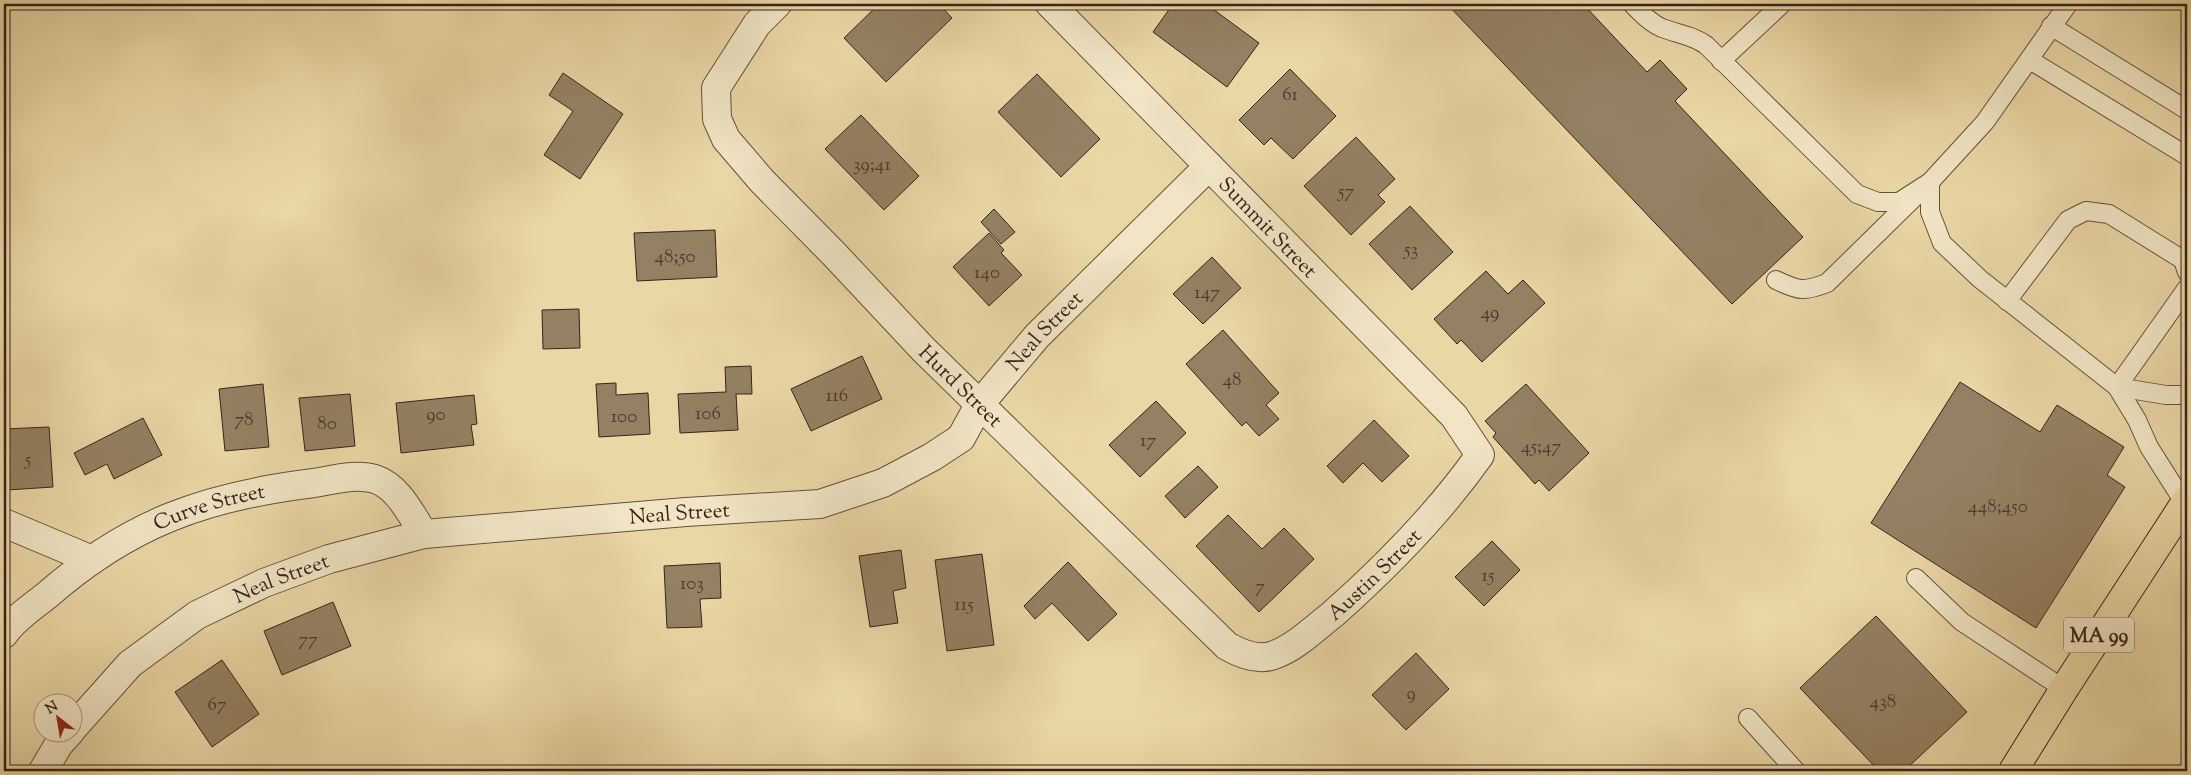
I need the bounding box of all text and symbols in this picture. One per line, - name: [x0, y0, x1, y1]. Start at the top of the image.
- house number: 61: [1282, 82, 1298, 109]
- house number: 39;41: [853, 152, 891, 179]
- street label: Summit Street: [1210, 171, 1323, 286]
- house number: 57: [1337, 179, 1354, 206]
- house number: 53: [1403, 237, 1418, 264]
- house number: 48;50: [654, 244, 696, 271]
- house number: 140: [974, 260, 1000, 287]
- house number: 147: [1194, 280, 1220, 307]
- street label: Neal Street: [1000, 285, 1091, 379]
- house number: 49: [1481, 300, 1499, 327]
- street label: Hurd Street: [910, 339, 1008, 435]
- house number: 48: [1222, 367, 1242, 394]
- house number: 116: [826, 383, 848, 410]
- house number: 106: [695, 401, 721, 428]
- house number: 90: [426, 402, 446, 429]
- house number: 100: [611, 404, 637, 431]
- house number: 78: [234, 407, 254, 434]
- house number: 80: [317, 411, 337, 438]
- house number: 17: [1140, 428, 1156, 455]
- house number: 45;47: [1521, 434, 1562, 461]
- house number: 5: [24, 447, 32, 474]
- street label: Curve Street: [149, 478, 267, 540]
- house number: 448;450: [1968, 494, 2028, 521]
- street label: Neal Street: [628, 496, 730, 534]
- street label: Austin Street: [1322, 523, 1430, 629]
- street label: Neal Street: [229, 547, 334, 612]
- house number: 15: [1482, 563, 1495, 590]
- house number: 103: [680, 571, 704, 598]
- house number: 7: [1255, 574, 1265, 601]
- house number: 115: [954, 592, 974, 619]
- road number: MA 99: [2064, 618, 2134, 652]
- house number: 77: [298, 627, 318, 654]
- house number: 9: [1406, 681, 1416, 708]
- house number: 438: [1870, 689, 1896, 716]
- north arrow: [32, 692, 82, 742]
- house number: 67: [208, 692, 227, 719]
- text: N: [42, 697, 62, 720]

